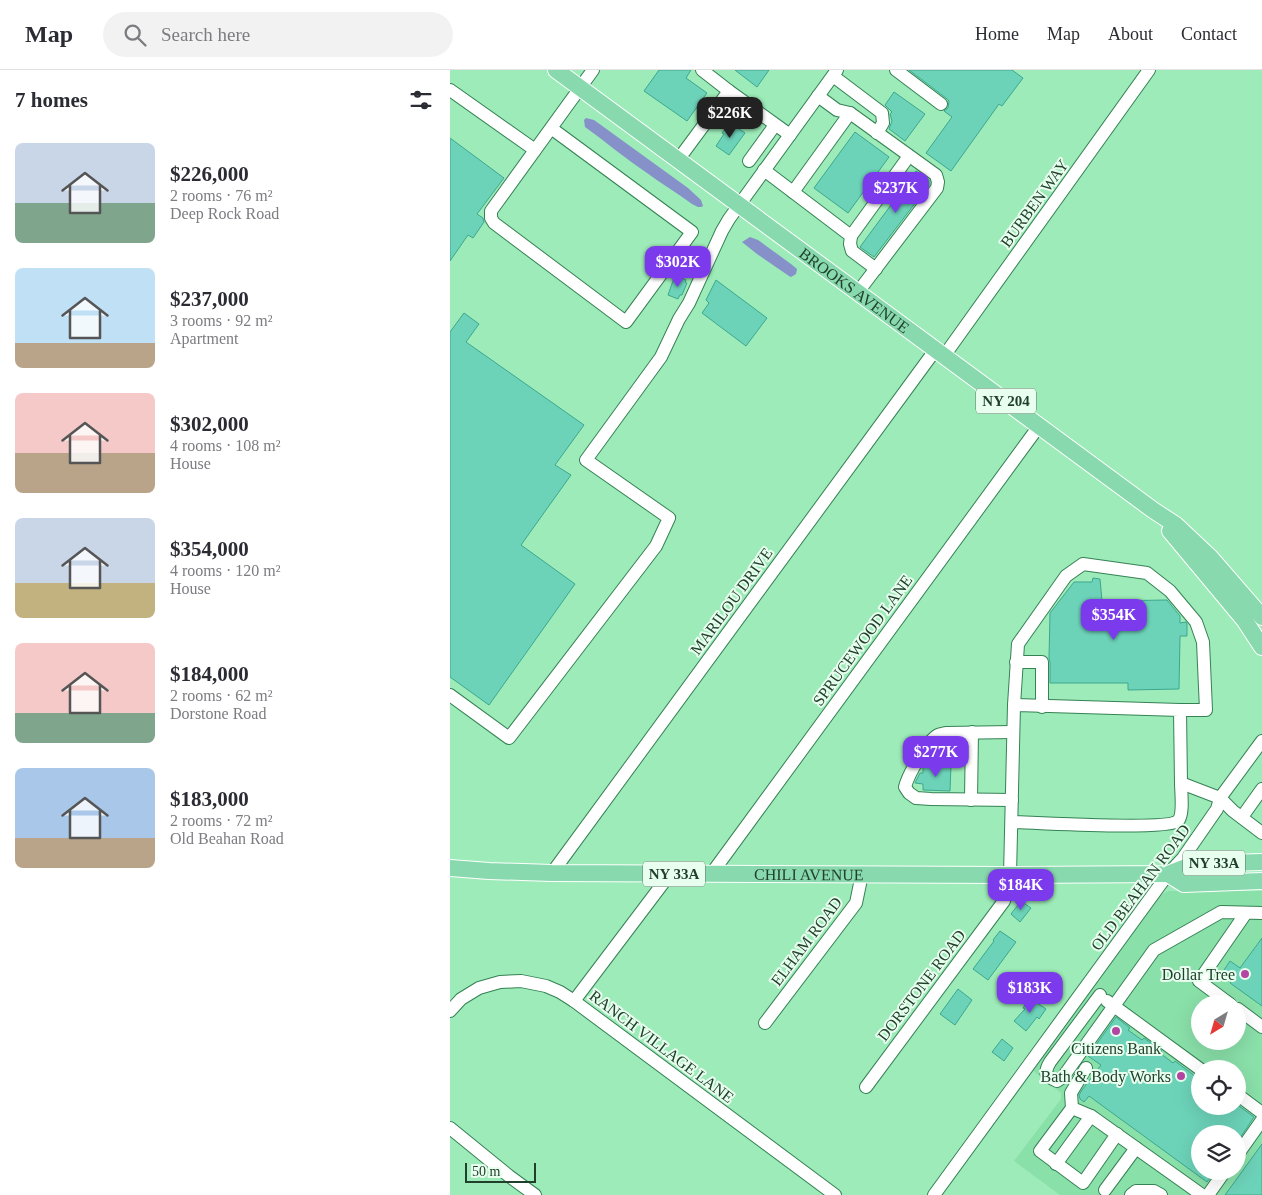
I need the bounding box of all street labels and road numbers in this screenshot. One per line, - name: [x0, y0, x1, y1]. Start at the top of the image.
- street label: BURBEN WAY: [997, 156, 1072, 250]
- street label: BROOKS AVENUE: [796, 245, 912, 336]
- road number: NY 204: [976, 388, 1036, 414]
- street label: MARILOU DRIVE: [687, 545, 776, 658]
- street label: SPRUCEWOOD LANE: [809, 572, 915, 709]
- street label: OLD BEAHAN ROAD: [1088, 821, 1193, 953]
- road number: NY 33A: [1183, 850, 1245, 876]
- road number: NY 33A: [643, 862, 705, 886]
- street label: CHILI AVENUE: [754, 866, 864, 883]
- street label: ELHAM ROAD: [768, 894, 845, 989]
- street label: DORSTONE ROAD: [874, 927, 969, 1044]
- street label: RANCH VILLAGE LANE: [586, 987, 737, 1106]

